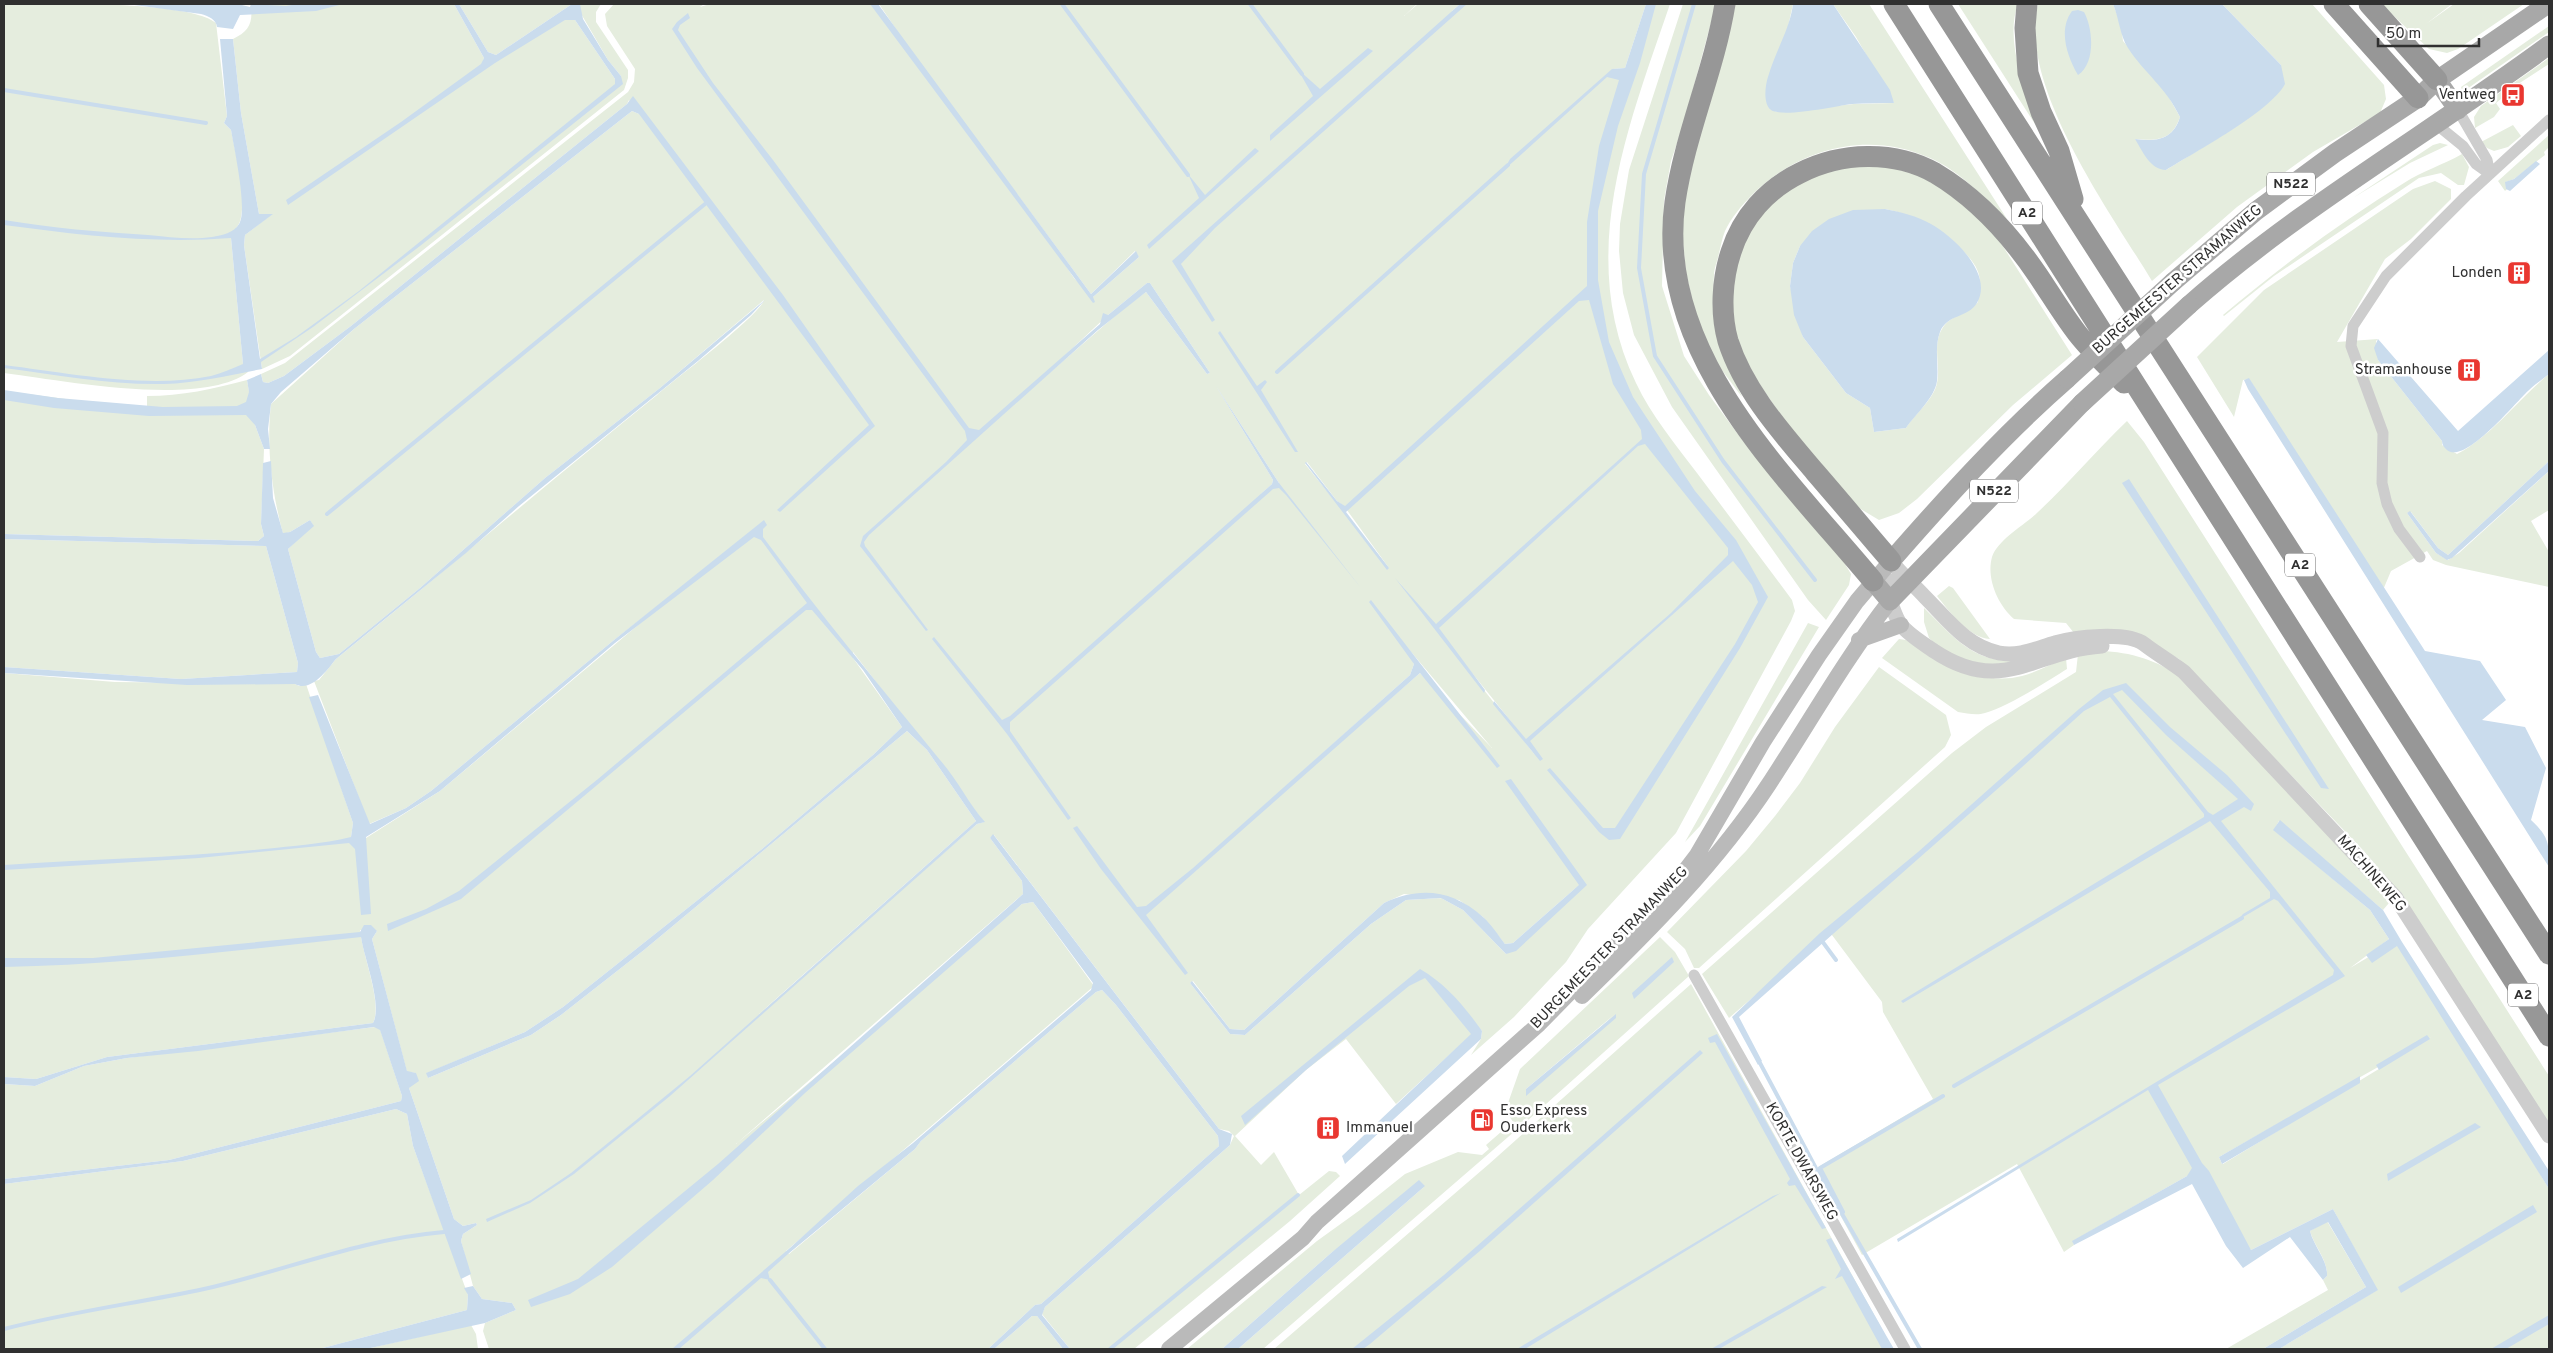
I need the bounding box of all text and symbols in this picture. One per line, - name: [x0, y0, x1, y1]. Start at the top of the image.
- scale bar: [2378, 15, 2479, 47]
- text: 50 m: [2386, 25, 2421, 44]
- bus stop icon: Ventweg: [2500, 82, 2526, 108]
- place label: Ventweg: [2438, 86, 2496, 105]
- road number: N522: [2267, 172, 2315, 195]
- street label: BURGEMEESTER STRAMANWEG: [2089, 201, 2267, 359]
- road number: A2: [2012, 202, 2042, 224]
- building icon: Londen: [2506, 260, 2532, 286]
- place label: Londen: [2452, 264, 2502, 283]
- building icon: Stramanhouse: [2456, 357, 2482, 383]
- place label: Stramanhouse: [2355, 361, 2452, 380]
- road number: N522: [1970, 480, 2018, 502]
- road number: A2: [2285, 554, 2315, 576]
- street label: MACHINEWEG: [2332, 831, 2410, 917]
- street label: BURGEMEESTER STRAMANWEG: [1527, 863, 1693, 1033]
- road number: A2: [2508, 984, 2538, 1006]
- street label: KORTE DWARSWEG: [1761, 1100, 1841, 1224]
- place label: Esso Express Ouderkerk: [1500, 1102, 1587, 1138]
- fuel station icon: Esso Express Ouderkerk: [1469, 1107, 1495, 1133]
- building icon: Immanuel: [1315, 1115, 1341, 1141]
- place label: Immanuel: [1346, 1119, 1413, 1138]

